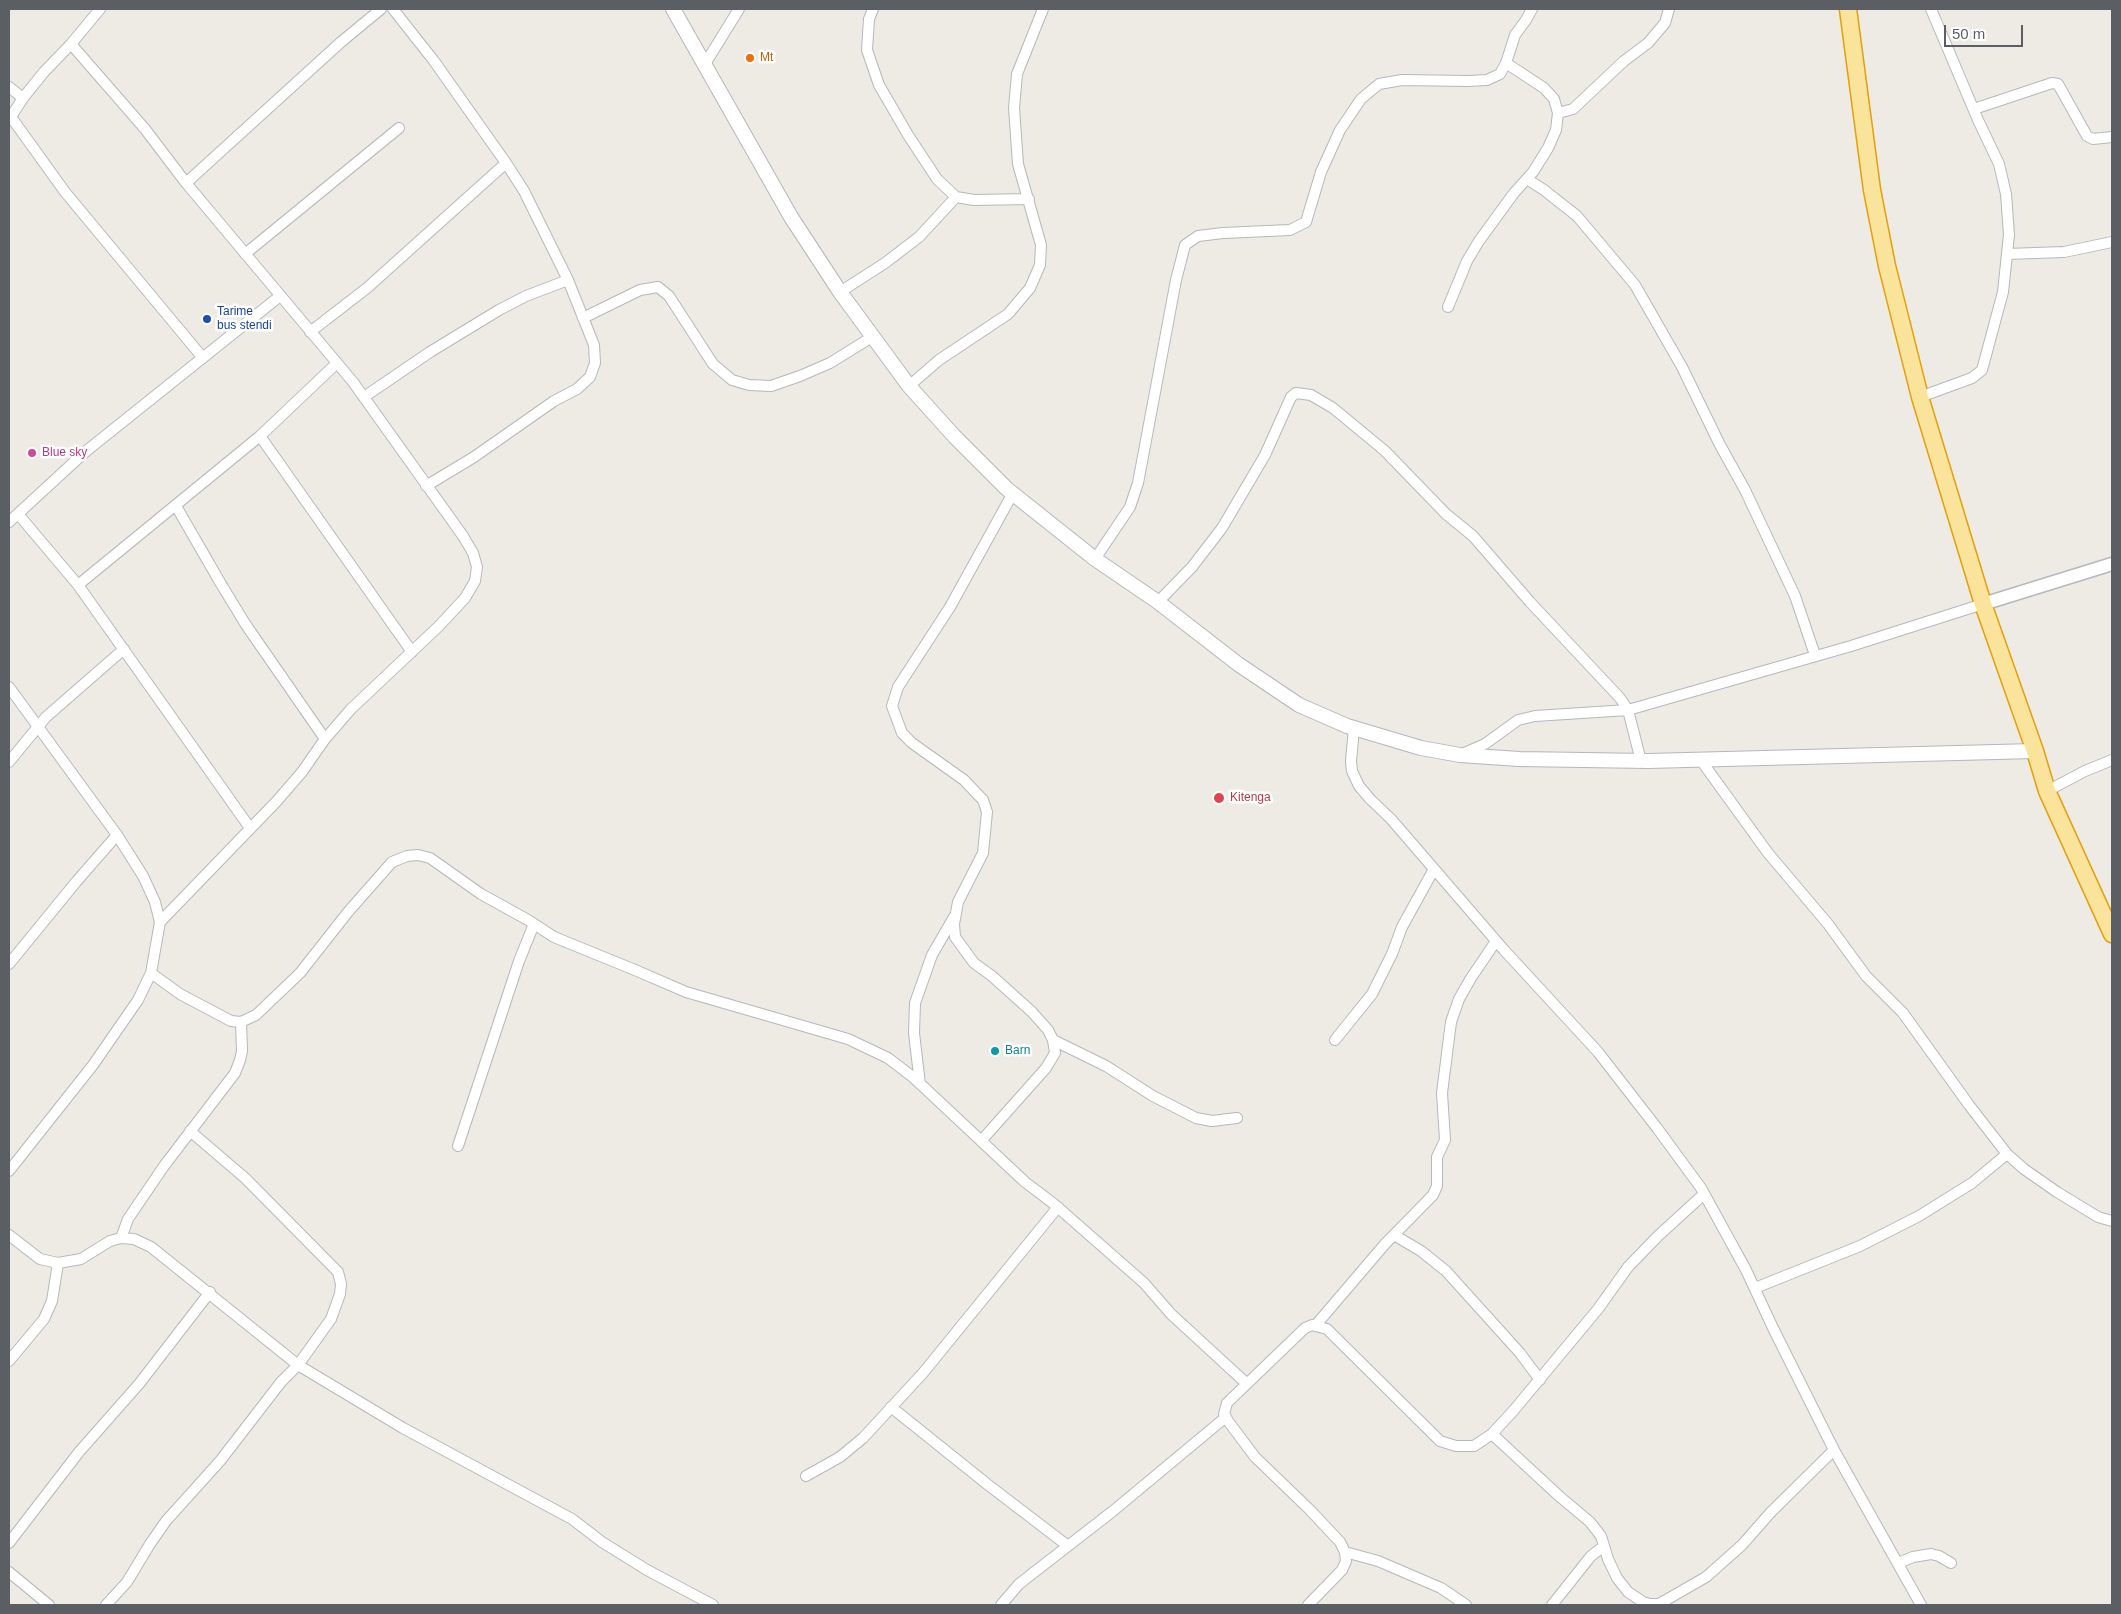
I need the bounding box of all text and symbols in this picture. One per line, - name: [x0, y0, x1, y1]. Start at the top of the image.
- scale bar: [1946, 15, 2025, 47]
- text: 50 m: [1952, 25, 1985, 42]
- place label: Mt: [760, 51, 773, 65]
- marker: Mt: [744, 52, 756, 64]
- place label: Tarime bus stendi: [217, 305, 272, 333]
- marker: Tarime bus stendi: [201, 313, 213, 325]
- place label: Blue sky: [42, 446, 87, 460]
- marker: Blue sky: [26, 447, 38, 459]
- marker: Kitenga: [1212, 791, 1226, 805]
- place label: Kitenga: [1230, 791, 1271, 805]
- place label: Barn: [1005, 1044, 1030, 1058]
- marker: Barn: [989, 1045, 1001, 1057]

